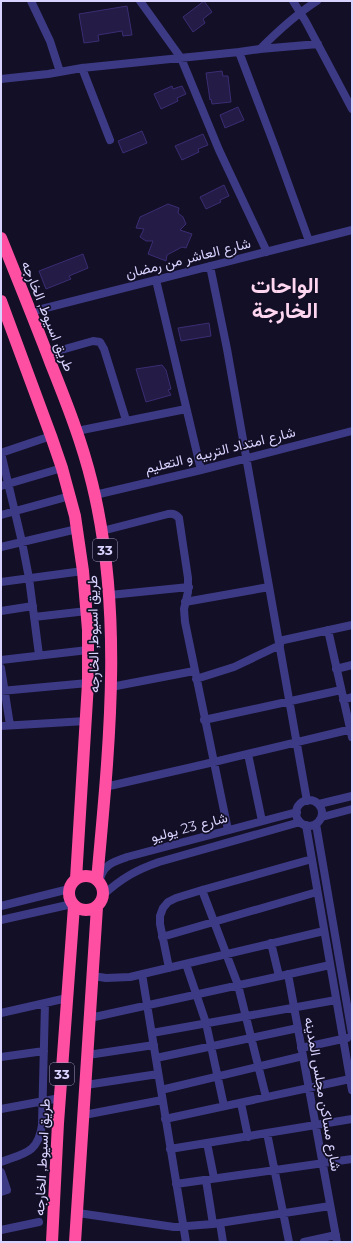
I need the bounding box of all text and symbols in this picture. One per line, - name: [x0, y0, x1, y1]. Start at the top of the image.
- street label: شارع العاشر من رمضان: [123, 234, 253, 284]
- street label: طريق اسيوط, الخارجه: [18, 258, 78, 374]
- district label: الواحات الخارجة: [251, 272, 319, 324]
- street label: شارع امتداد التربيه و التعليم: [143, 423, 298, 479]
- road number: 33: [93, 539, 117, 561]
- street label: طريق اسيوط, الخارجه: [83, 575, 103, 693]
- street label: شارع 23 يوليو: [149, 808, 230, 848]
- street label: شارع مساكن مجلس المدينه: [299, 1015, 345, 1173]
- road number: 33: [50, 1063, 74, 1085]
- street label: طريق اسيوط, الخارجه: [30, 1098, 54, 1216]

